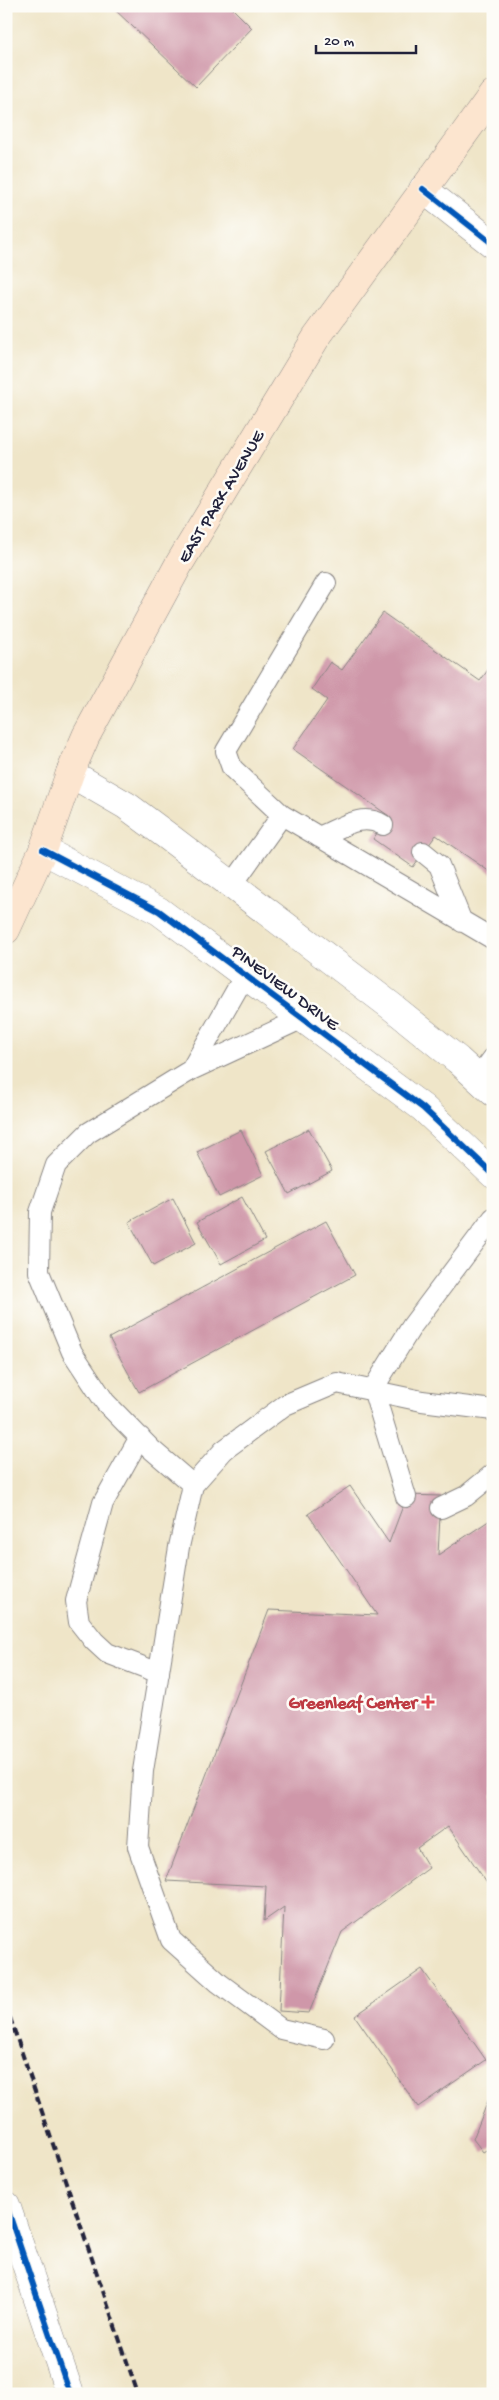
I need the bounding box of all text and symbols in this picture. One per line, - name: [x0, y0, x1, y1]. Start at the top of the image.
- scale bar: [316, 22, 416, 54]
- text: 20 m: [324, 33, 354, 51]
- street label: EAST PARK AVENUE: [174, 427, 270, 567]
- street label: PINEVIEW DRIVE: [226, 941, 343, 1037]
- place label: Greenleaf Center: [289, 1694, 420, 1715]
- marker: Greenleaf Center: [421, 1695, 435, 1709]

